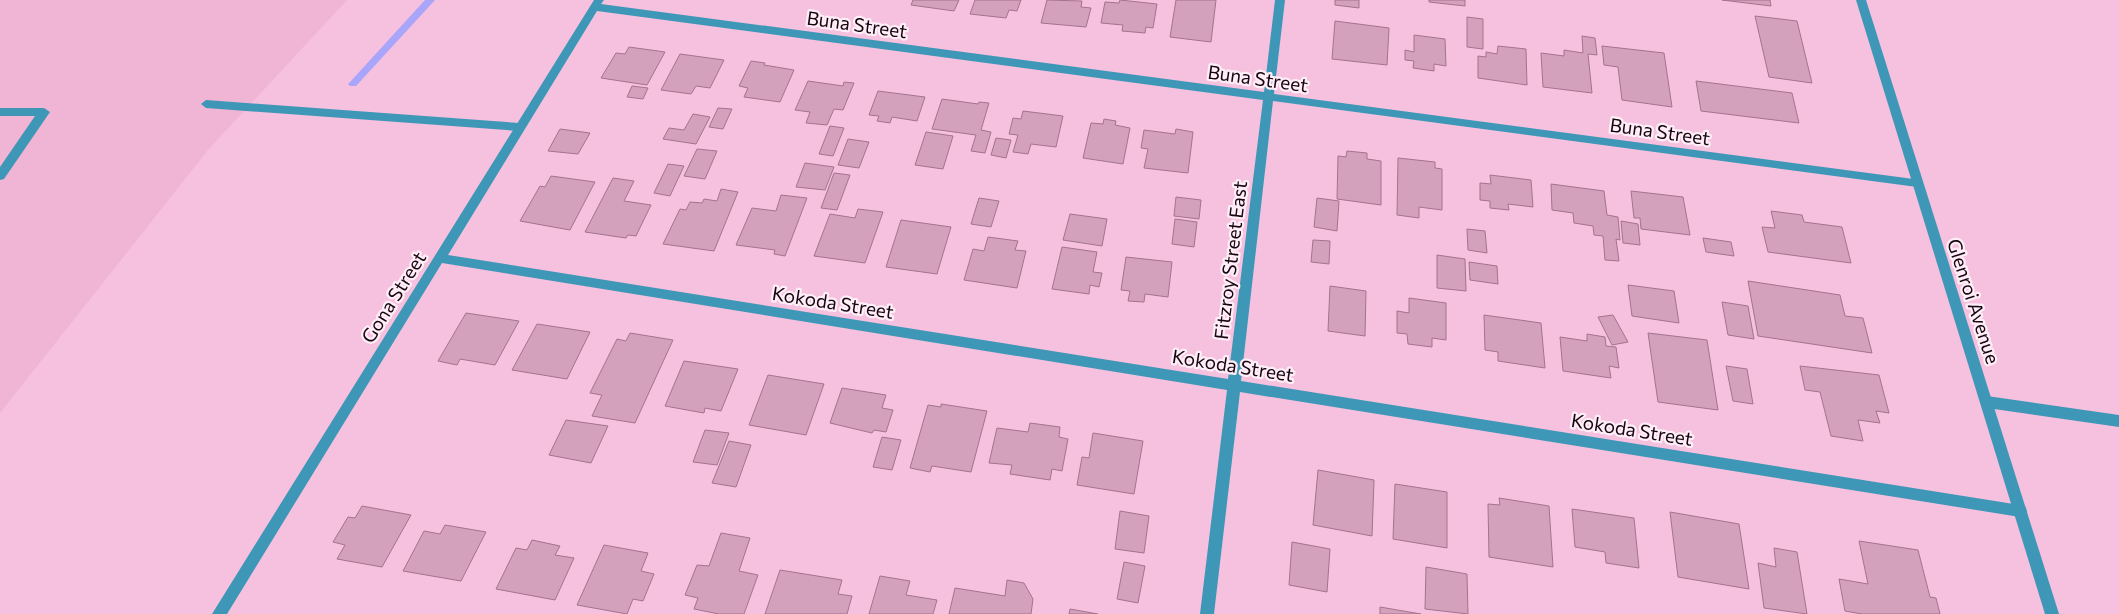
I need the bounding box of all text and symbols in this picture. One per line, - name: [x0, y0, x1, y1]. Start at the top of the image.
- street label: Buna Street: [805, 6, 909, 42]
- street label: Buna Street: [1206, 60, 1310, 96]
- street label: Buna Street: [1608, 113, 1712, 149]
- street label: Fitzroy Street East: [1209, 179, 1251, 341]
- street label: Glenroi Avenue: [1943, 236, 2005, 366]
- street label: Gona Street: [356, 247, 430, 347]
- street label: Kokoda Street: [771, 281, 896, 323]
- street label: Kokoda Street: [1171, 344, 1296, 386]
- street label: Kokoda Street: [1570, 408, 1695, 450]

